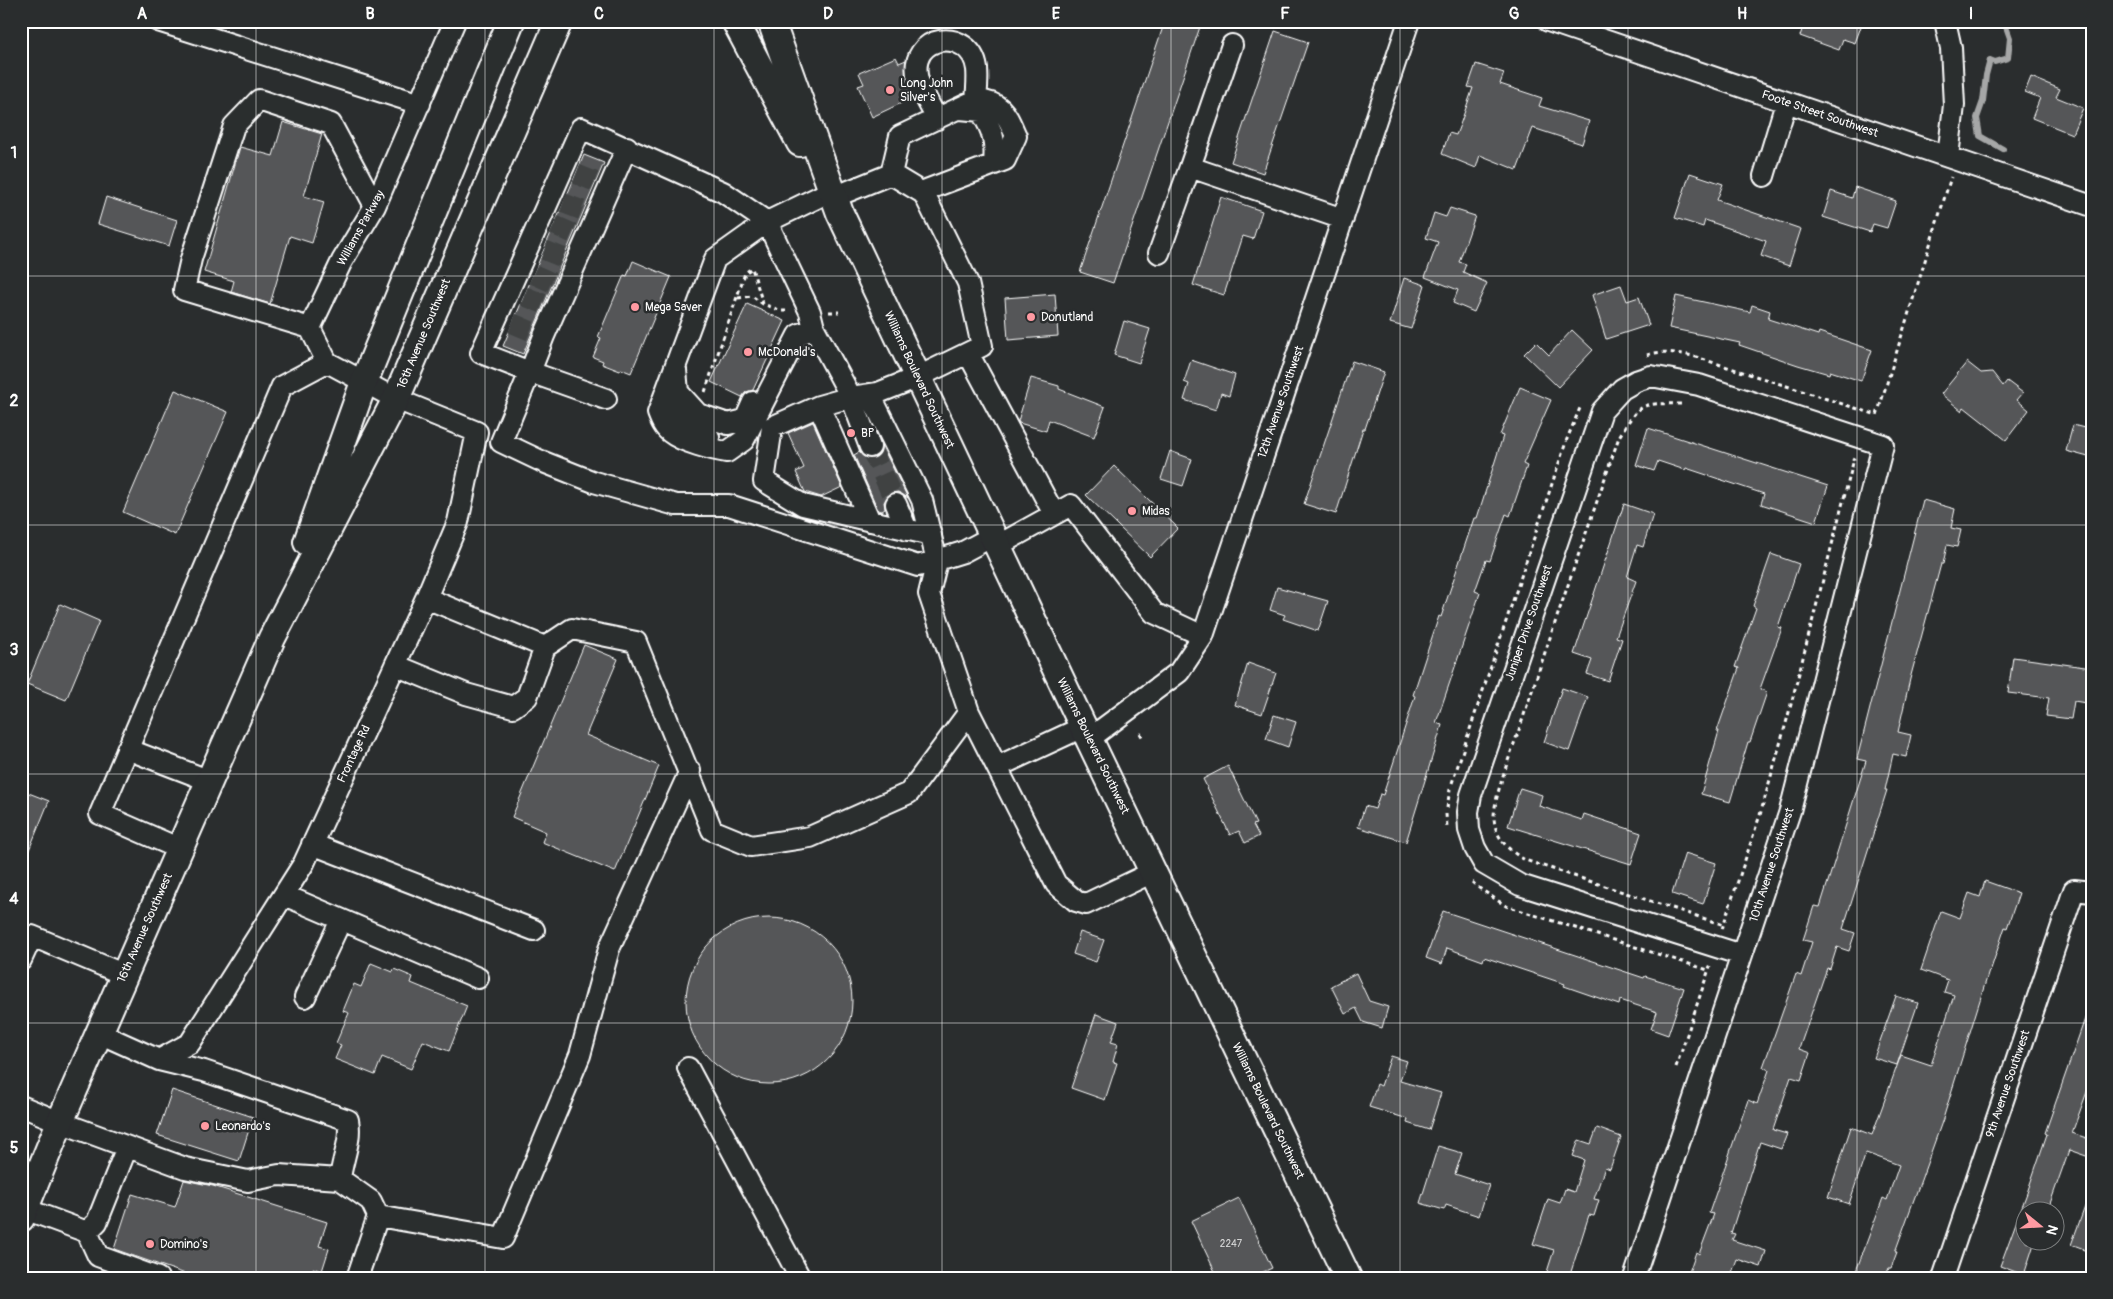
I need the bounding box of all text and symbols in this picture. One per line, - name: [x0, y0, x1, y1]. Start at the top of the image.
- text: A: [137, 4, 148, 24]
- text: B: [365, 4, 375, 24]
- text: C: [594, 4, 604, 24]
- text: D: [823, 4, 833, 24]
- text: E: [1052, 4, 1061, 24]
- text: F: [1280, 4, 1290, 24]
- text: G: [1509, 4, 1520, 24]
- text: H: [1737, 4, 1747, 24]
- text: I: [1969, 4, 1973, 24]
- place label: Long John Silver's: [900, 76, 953, 105]
- marker: Long John Silver's: [884, 84, 896, 96]
- street label: Foote Street Southwest: [1760, 87, 1880, 141]
- text: 1: [11, 143, 17, 163]
- street label: Williams Parkway: [334, 188, 388, 268]
- street label: 16th Avenue Southwest: [394, 276, 454, 391]
- place label: Mega Saver: [645, 300, 703, 315]
- marker: Mega Saver: [629, 301, 641, 313]
- street label: Williams Boulevard Southwest: [881, 309, 958, 451]
- place label: Donutland: [1041, 310, 1093, 325]
- marker: Donutland: [1025, 311, 1037, 323]
- street label: 12th Avenue Southwest: [1255, 344, 1307, 460]
- place label: McDonald's: [758, 345, 816, 360]
- marker: McDonald's: [742, 346, 754, 358]
- text: 2: [10, 391, 19, 411]
- place label: BP: [861, 426, 875, 441]
- marker: BP: [845, 427, 857, 439]
- place label: Midas: [1142, 504, 1170, 519]
- marker: Midas: [1126, 505, 1138, 517]
- street label: Juniper Drive Southwest: [1502, 563, 1556, 683]
- text: 3: [10, 640, 19, 660]
- street label: Williams Boulevard Southwest: [1053, 675, 1133, 817]
- street label: Frontage Rd: [334, 723, 374, 785]
- street label: 10th Avenue Southwest: [1746, 806, 1798, 924]
- street label: 16th Avenue Southwest: [114, 871, 176, 985]
- text: 4: [9, 889, 19, 909]
- street label: 9th Avenue Southwest: [1983, 1028, 2034, 1140]
- street label: Williams Boulevard Southwest: [1228, 1040, 1308, 1182]
- place label: Leonardo's: [215, 1119, 271, 1134]
- marker: Leonardo's: [199, 1120, 211, 1132]
- text: 5: [10, 1138, 19, 1158]
- north arrow: [2016, 1202, 2066, 1252]
- text: N: [2042, 1223, 2061, 1237]
- place label: Domino's: [160, 1237, 208, 1252]
- marker: Domino's: [144, 1238, 156, 1250]
- house number: 2247: [1220, 1238, 1243, 1250]

